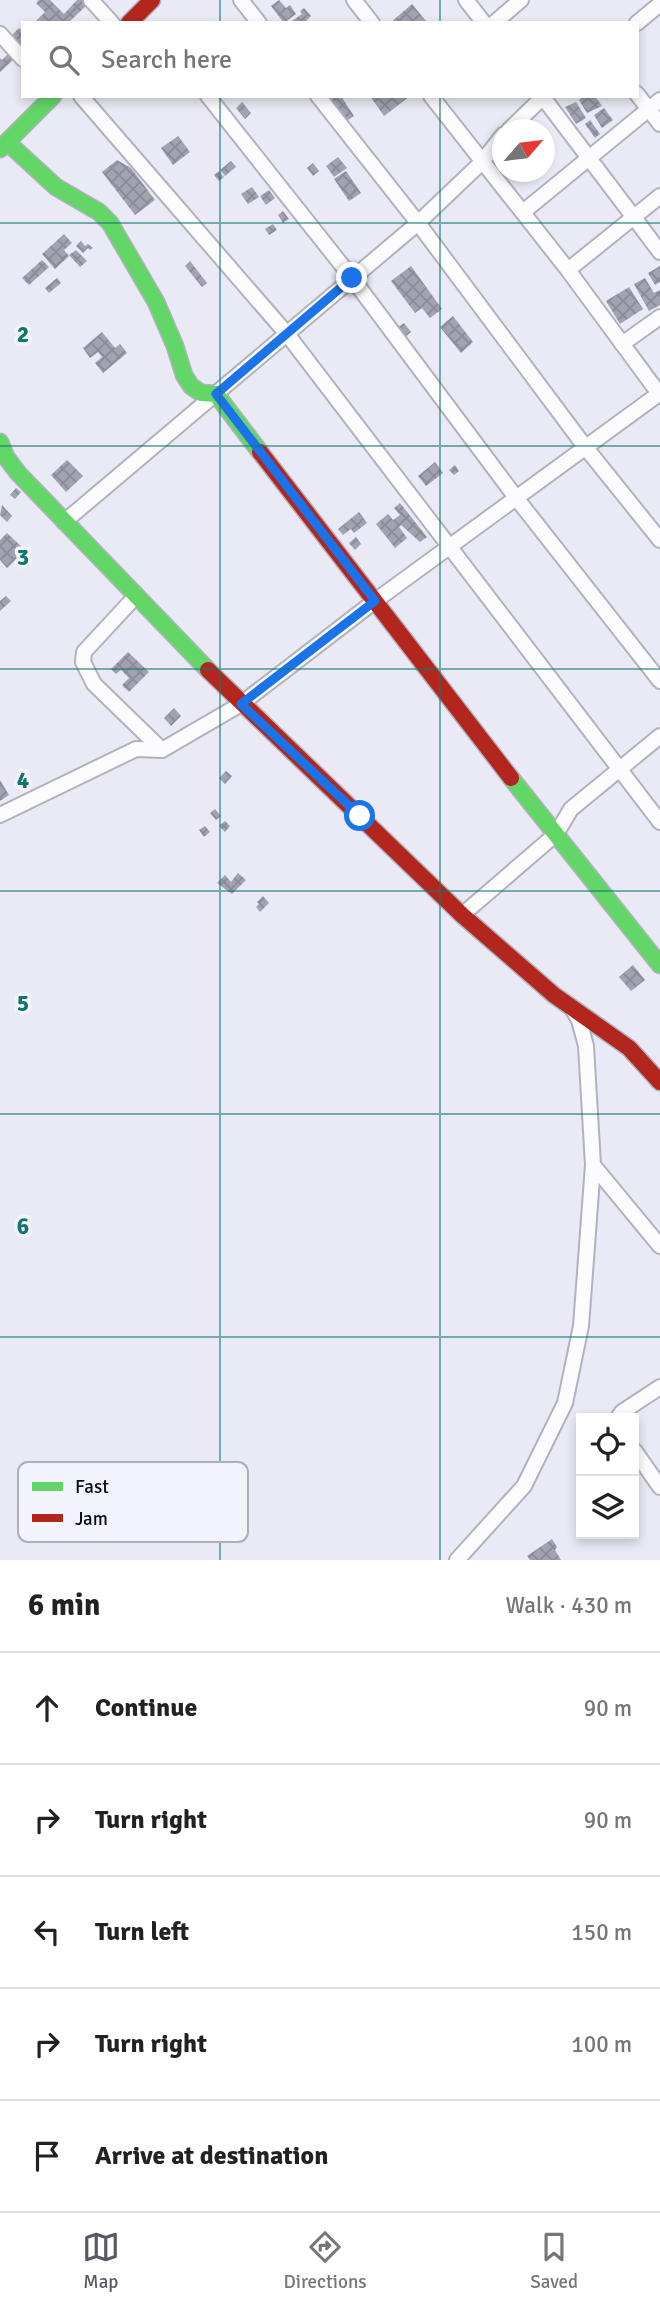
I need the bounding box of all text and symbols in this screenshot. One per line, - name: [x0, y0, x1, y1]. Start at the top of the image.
- search box: [21, 21, 639, 98]
- icon: search: [45, 41, 83, 79]
- text: Search here: [101, 44, 232, 76]
- north arrow: [492, 119, 555, 182]
- route end: [336, 262, 367, 293]
- text: 2: [17, 320, 29, 349]
- text: 3: [17, 543, 29, 572]
- text: 4: [17, 766, 29, 795]
- route start: [344, 800, 375, 831]
- text: 5: [17, 989, 29, 1018]
- text: 6: [17, 1212, 29, 1241]
- map controls: [576, 1413, 639, 1539]
- button: locate: [576, 1413, 639, 1476]
- legend: [18, 1462, 248, 1542]
- text: Fast: [75, 1475, 109, 1499]
- button: layers: [576, 1476, 639, 1539]
- text: Jam: [75, 1507, 108, 1531]
- text: 6 min: [28, 1587, 100, 1624]
- text: Walk · 430 m: [506, 1591, 632, 1620]
- icon: ahead: [28, 1689, 66, 1727]
- text: Continue: [95, 1692, 197, 1724]
- text: 90 m: [584, 1694, 632, 1723]
- icon: right: [28, 1801, 66, 1839]
- text: Turn right: [95, 1804, 207, 1836]
- text: 90 m: [584, 1806, 632, 1835]
- icon: left: [28, 1913, 66, 1951]
- text: Turn left: [95, 1916, 189, 1948]
- text: 150 m: [571, 1918, 632, 1947]
- icon: right: [28, 2025, 66, 2063]
- text: Turn right: [95, 2028, 207, 2060]
- text: 100 m: [571, 2030, 632, 2059]
- icon: arrive: [28, 2137, 66, 2175]
- text: Arrive at destination: [95, 2140, 328, 2172]
- tab: Map: [82, 2228, 120, 2294]
- tab: Directions: [284, 2228, 367, 2294]
- tab: Saved: [530, 2228, 578, 2294]

